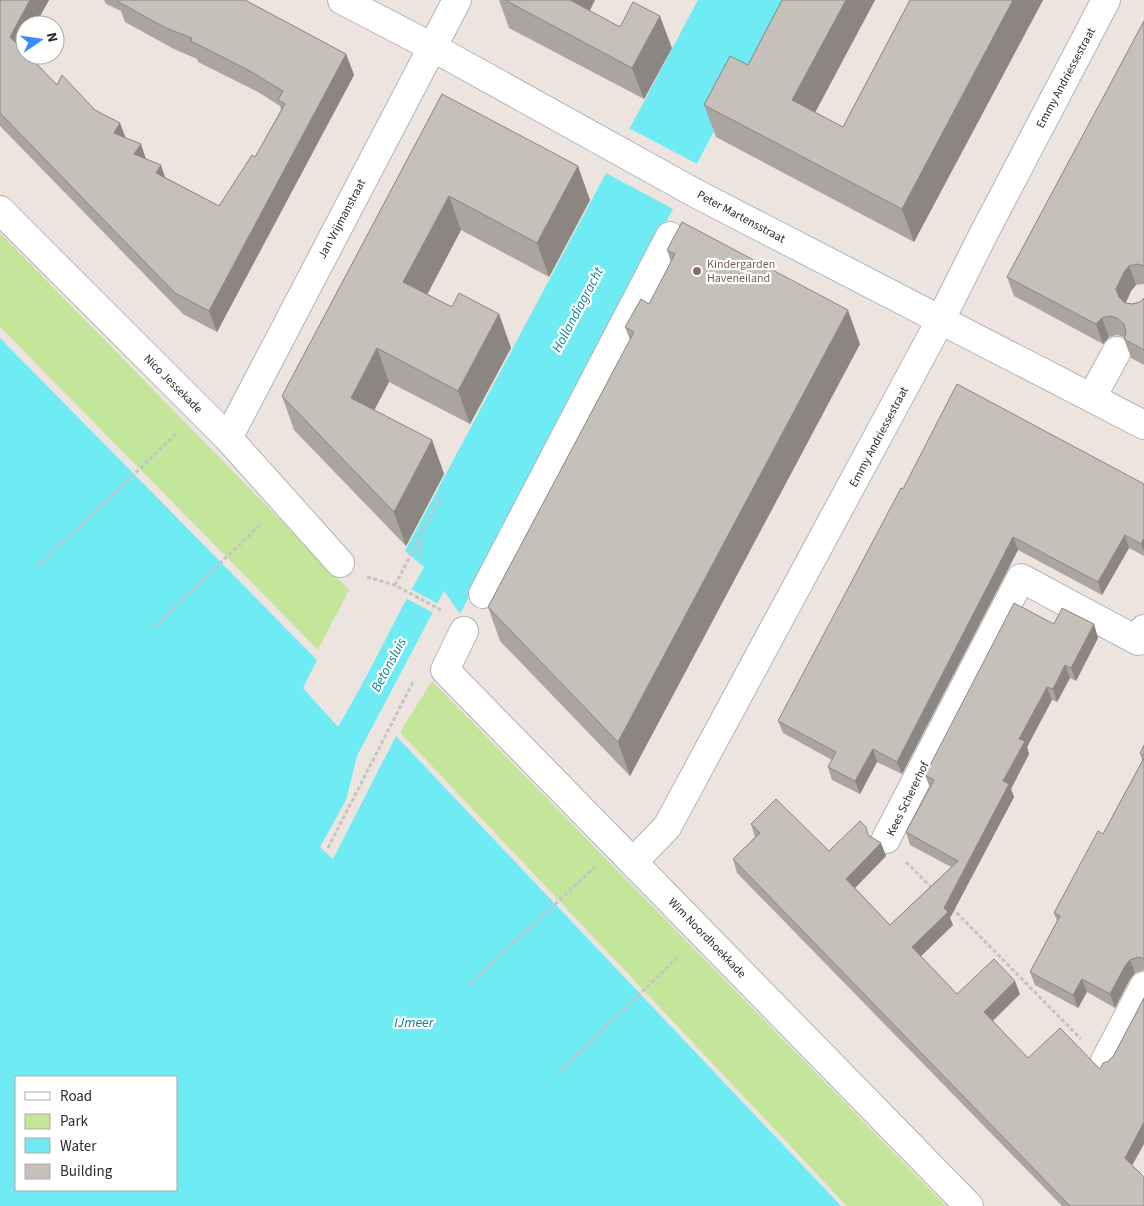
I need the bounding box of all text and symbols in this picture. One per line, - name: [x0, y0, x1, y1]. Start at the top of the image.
- north arrow: [15, 15, 65, 65]
- street label: Emmy Andriessestraat: [1032, 25, 1100, 131]
- text: N: [41, 31, 62, 44]
- street label: Jan Vrijmanstraat: [314, 176, 370, 262]
- street label: Peter Martensstraat: [694, 187, 788, 247]
- place label: Kindergarden Haveneiland: [707, 256, 775, 287]
- water label: Hollandiagracht: [547, 264, 609, 356]
- marker: Kindergarden Haveneiland: [691, 265, 703, 277]
- street label: Nico Jessekade: [140, 351, 206, 417]
- street label: Emmy Andriessestraat: [845, 384, 913, 490]
- water label: Betonsluis: [366, 634, 412, 696]
- street label: Kees Schererhof: [883, 758, 934, 839]
- street label: Wim Noordhoekkade: [664, 894, 750, 982]
- water label: IJmeer: [394, 1013, 435, 1033]
- legend: [15, 1076, 178, 1191]
- text: Road: [60, 1086, 92, 1107]
- text: Park: [60, 1111, 89, 1132]
- text: Water: [60, 1136, 97, 1157]
- text: Building: [60, 1161, 113, 1182]

